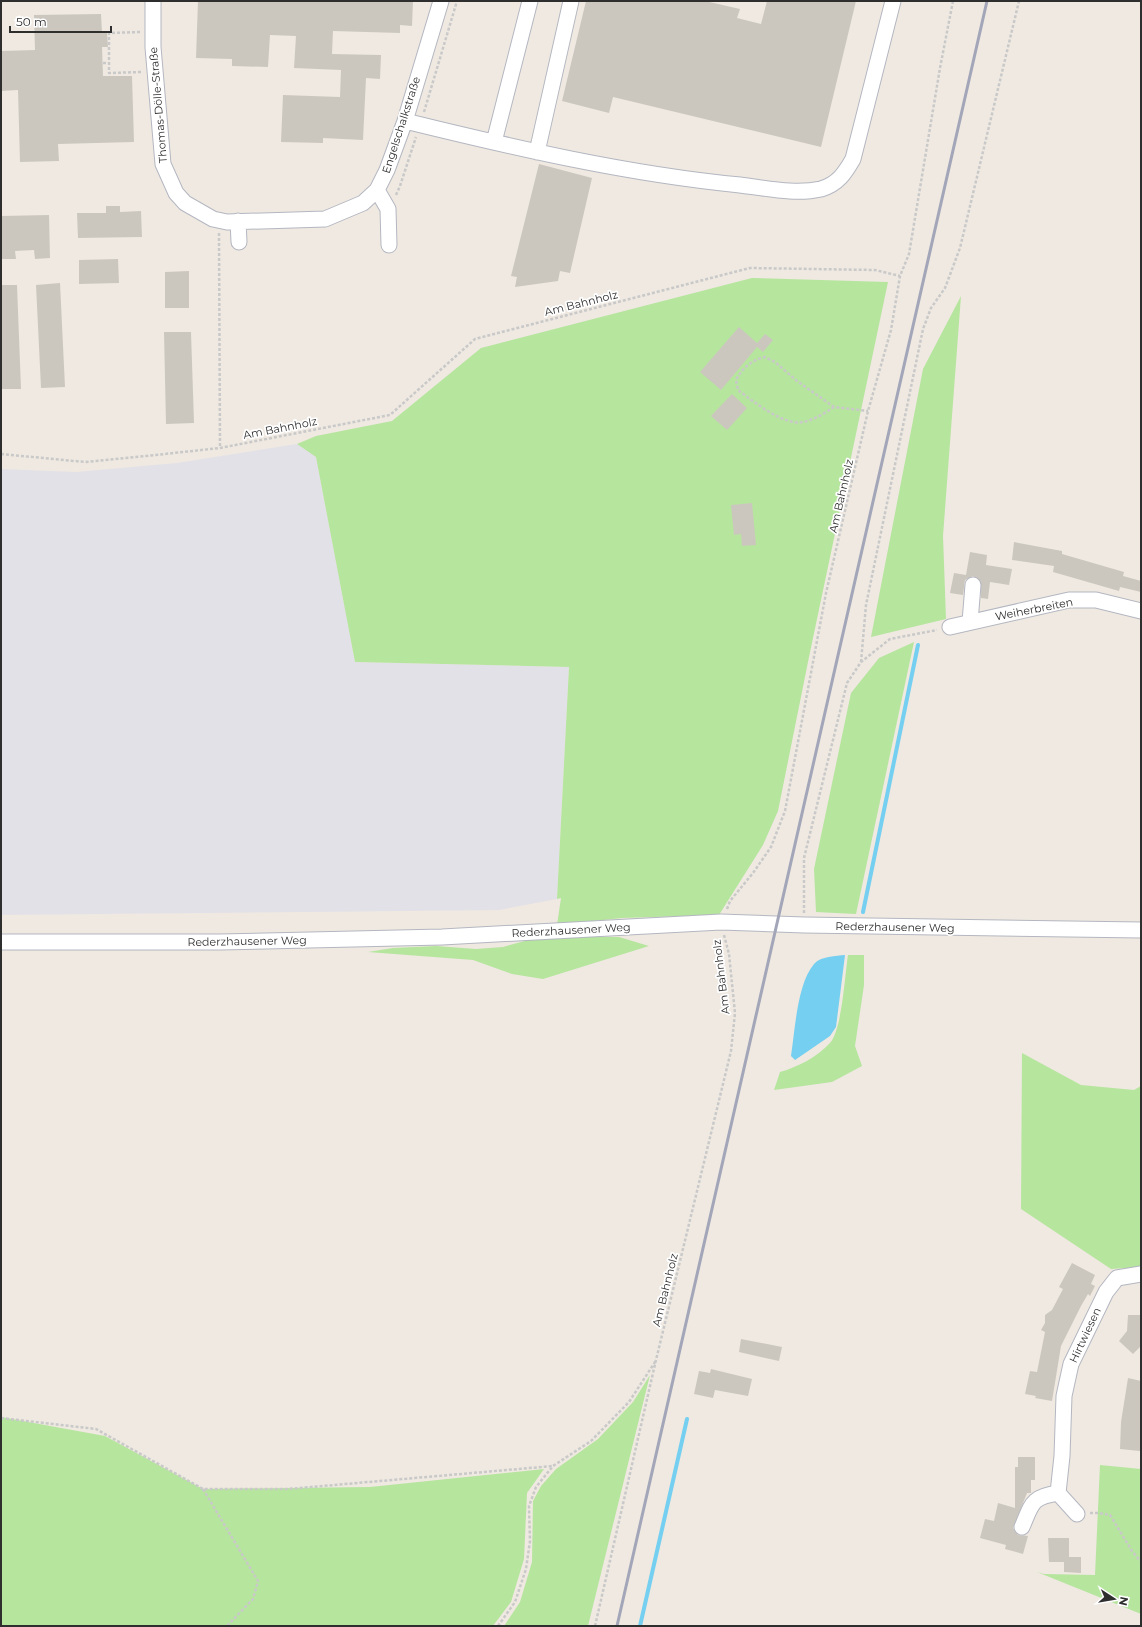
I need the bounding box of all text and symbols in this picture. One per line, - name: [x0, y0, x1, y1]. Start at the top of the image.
- scale bar: [10, 8, 111, 34]
- text: 50 m: [16, 14, 47, 29]
- street label: Thomas-Dölle-Straße: [146, 46, 170, 164]
- street label: Engelschalkstraße: [379, 74, 423, 175]
- street label: Am Bahnholz: [543, 287, 619, 319]
- street label: Am Bahnholz: [242, 414, 319, 442]
- street label: Am Bahnholz: [826, 458, 856, 534]
- street label: Weiherbreiten: [994, 595, 1074, 623]
- street label: Rederzhausener Weg: [835, 919, 955, 935]
- street label: Rederzhausener Weg: [511, 920, 631, 940]
- street label: Rederzhausener Weg: [187, 933, 307, 949]
- street label: Am Bahnholz: [709, 939, 733, 1015]
- street label: Am Bahnholz: [649, 1252, 681, 1328]
- street label: Hirtwiesen: [1066, 1305, 1104, 1365]
- north arrow: [1094, 1579, 1134, 1619]
- text: N: [1116, 1595, 1132, 1607]

